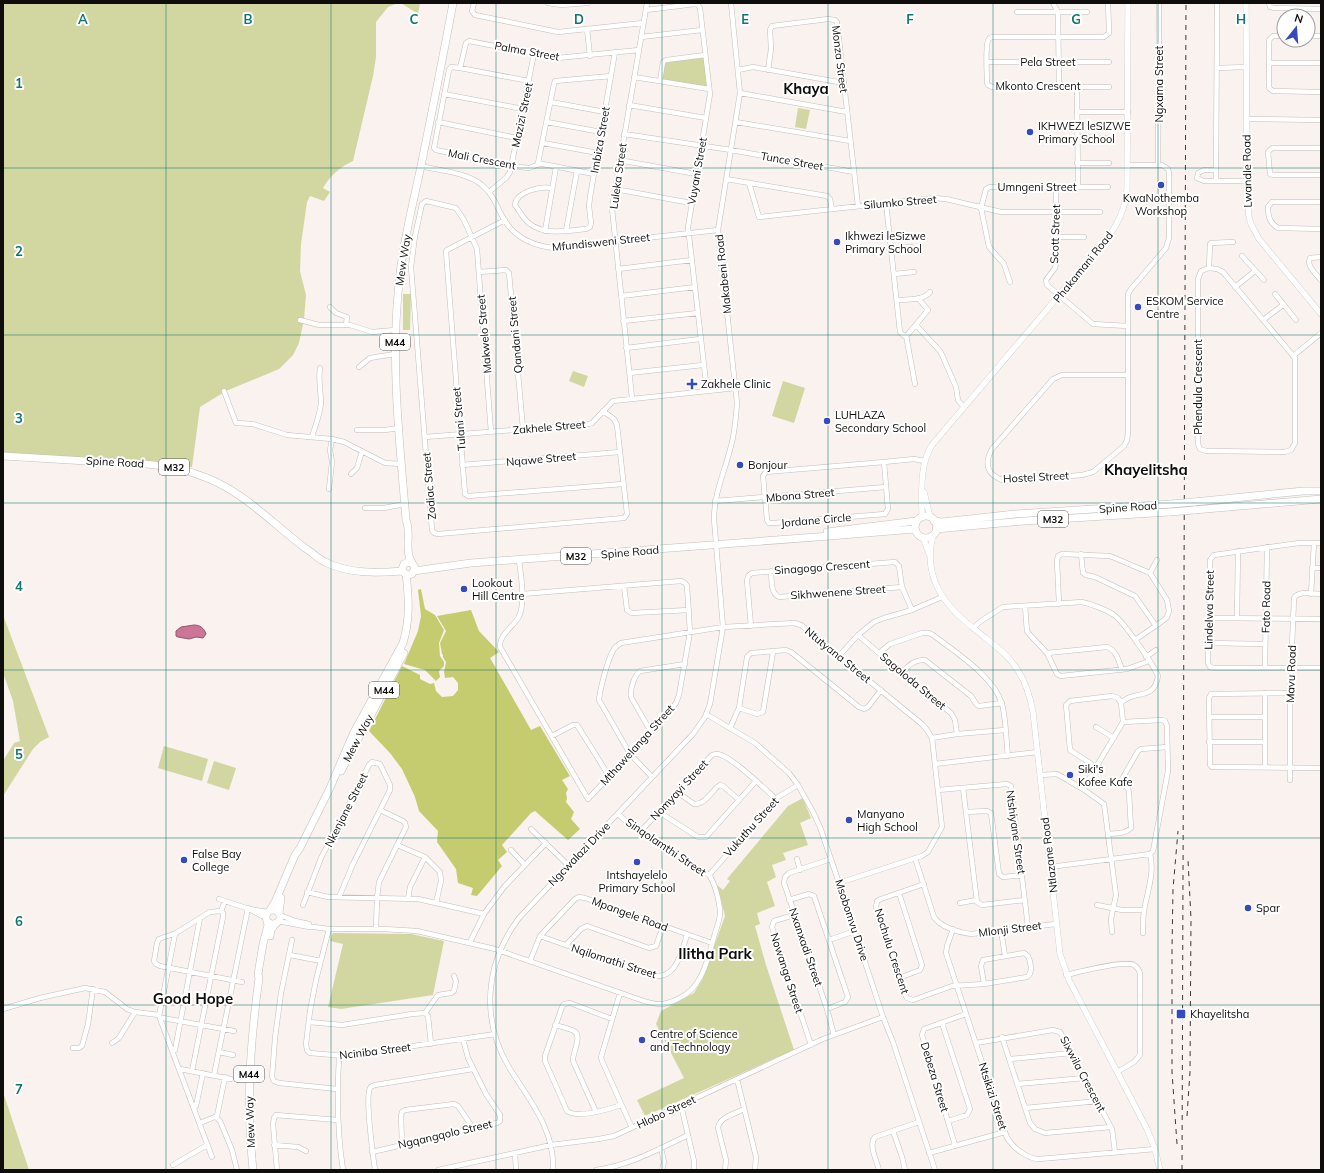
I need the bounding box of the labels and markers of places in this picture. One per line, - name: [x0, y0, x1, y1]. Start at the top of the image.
- place label: IKHWEZI leSIZWE Primary School: [1038, 119, 1131, 146]
- marker: IKHWEZI leSIZWE Primary School: [1025, 127, 1035, 137]
- marker: KwaNothemba Workshop: [1156, 180, 1166, 190]
- place label: KwaNothemba Workshop: [1123, 191, 1199, 218]
- place label: Ikhwezi leSizwe Primary School: [845, 229, 926, 256]
- marker: Ikhwezi leSizwe Primary School: [832, 237, 842, 247]
- place label: ESKOM Service Centre: [1146, 294, 1224, 321]
- marker: ESKOM Service Centre: [1133, 302, 1143, 312]
- place label: Zakhele Clinic: [701, 377, 771, 391]
- marker: Zakhele Clinic: [686, 378, 698, 390]
- place label: LUHLAZA Secondary School: [835, 408, 926, 435]
- marker: LUHLAZA Secondary School: [822, 416, 832, 426]
- place label: Bonjour: [748, 458, 787, 472]
- marker: Bonjour: [735, 460, 745, 470]
- place label: Lookout Hill Centre: [472, 576, 524, 603]
- marker: Lookout Hill Centre: [459, 584, 469, 594]
- place label: Siki's Kofee Kafe: [1078, 762, 1133, 789]
- marker: Siki's Kofee Kafe: [1065, 770, 1075, 780]
- place label: Manyano High School: [857, 807, 918, 834]
- marker: Manyano High School: [844, 815, 854, 825]
- place label: False Bay College: [192, 847, 242, 874]
- marker: False Bay College: [179, 855, 189, 865]
- marker: Intshayelelo Primary School: [632, 857, 642, 867]
- place label: Intshayelelo Primary School: [599, 868, 675, 895]
- place label: Spar: [1256, 901, 1280, 915]
- marker: Spar: [1243, 903, 1253, 913]
- place label: Khayelitsha: [1190, 1007, 1249, 1021]
- marker: Khayelitsha: [1175, 1008, 1187, 1020]
- place label: Centre of Science and Technology: [650, 1027, 738, 1054]
- marker: Centre of Science and Technology: [637, 1035, 647, 1045]

